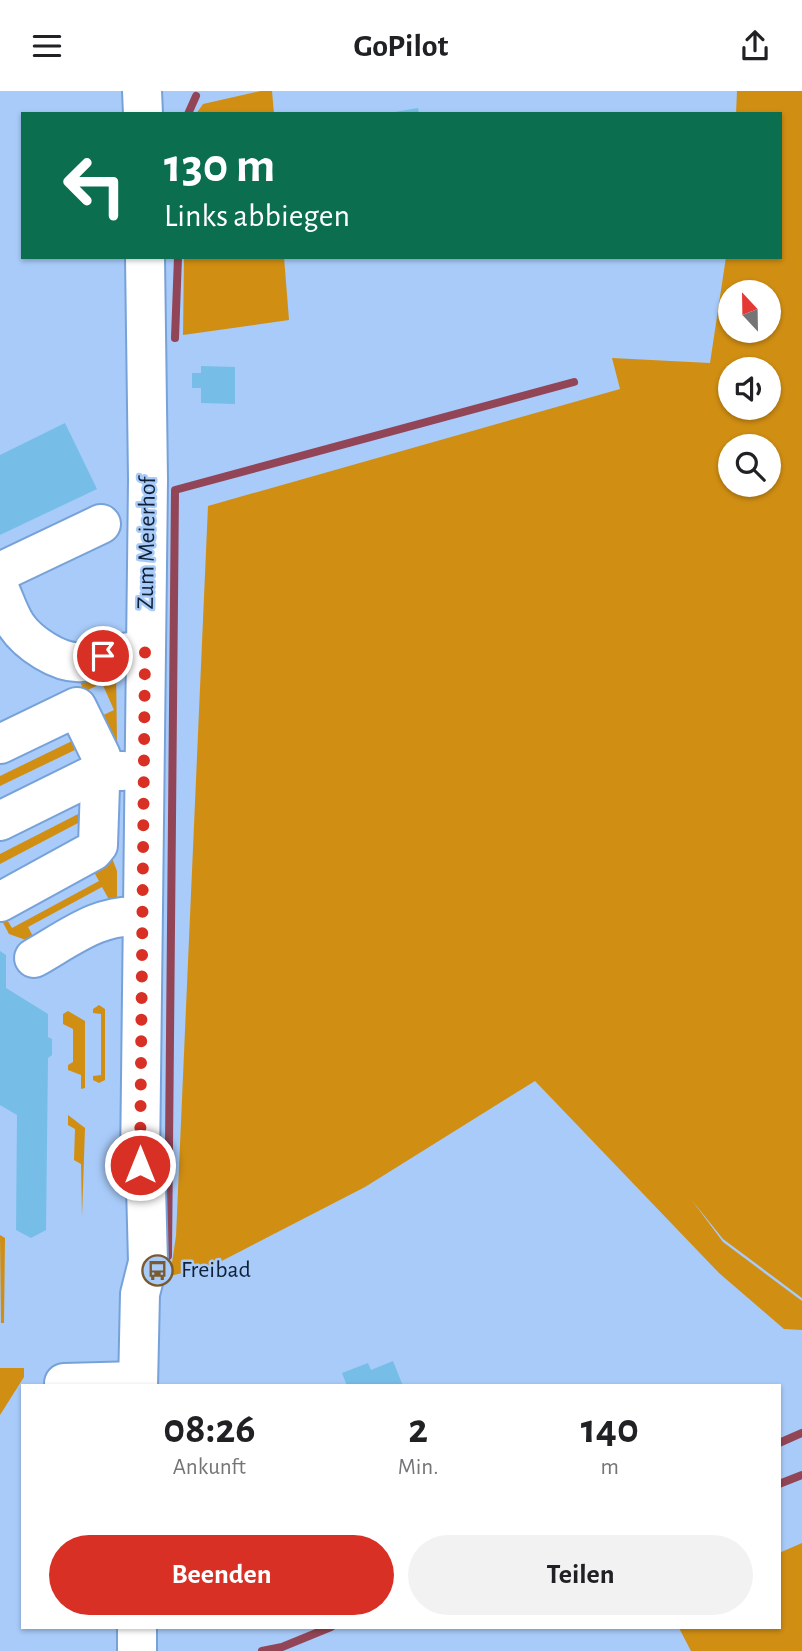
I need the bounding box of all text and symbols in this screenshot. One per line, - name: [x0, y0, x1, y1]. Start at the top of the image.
- icon: menu: [28, 27, 66, 65]
- icon: share: [736, 27, 774, 65]
- text: GoPilot: [354, 30, 448, 62]
- icon: left: [49, 140, 140, 231]
- text: 130 m: [164, 142, 275, 191]
- text: Links abbiegen: [164, 200, 350, 232]
- north arrow: [718, 280, 780, 343]
- map controls: [718, 280, 781, 497]
- button: sound: [718, 357, 781, 420]
- button: search: [718, 434, 781, 497]
- street label: Zum Meierhof: [134, 475, 160, 610]
- pin: [73, 626, 133, 686]
- icon: arrive: [84, 637, 122, 675]
- position arrow: [103, 1128, 177, 1202]
- bus stop icon: Freibad: [141, 1253, 175, 1287]
- place label: Freibad: [181, 1258, 251, 1282]
- text: 08:26: [163, 1408, 255, 1450]
- text: 2: [408, 1408, 428, 1450]
- text: 140: [581, 1408, 639, 1450]
- text: Ankunft: [173, 1456, 246, 1479]
- text: Min.: [398, 1456, 438, 1479]
- text: m: [601, 1456, 619, 1479]
- button: Beenden: [49, 1535, 394, 1615]
- button: Teilen: [408, 1535, 753, 1615]

